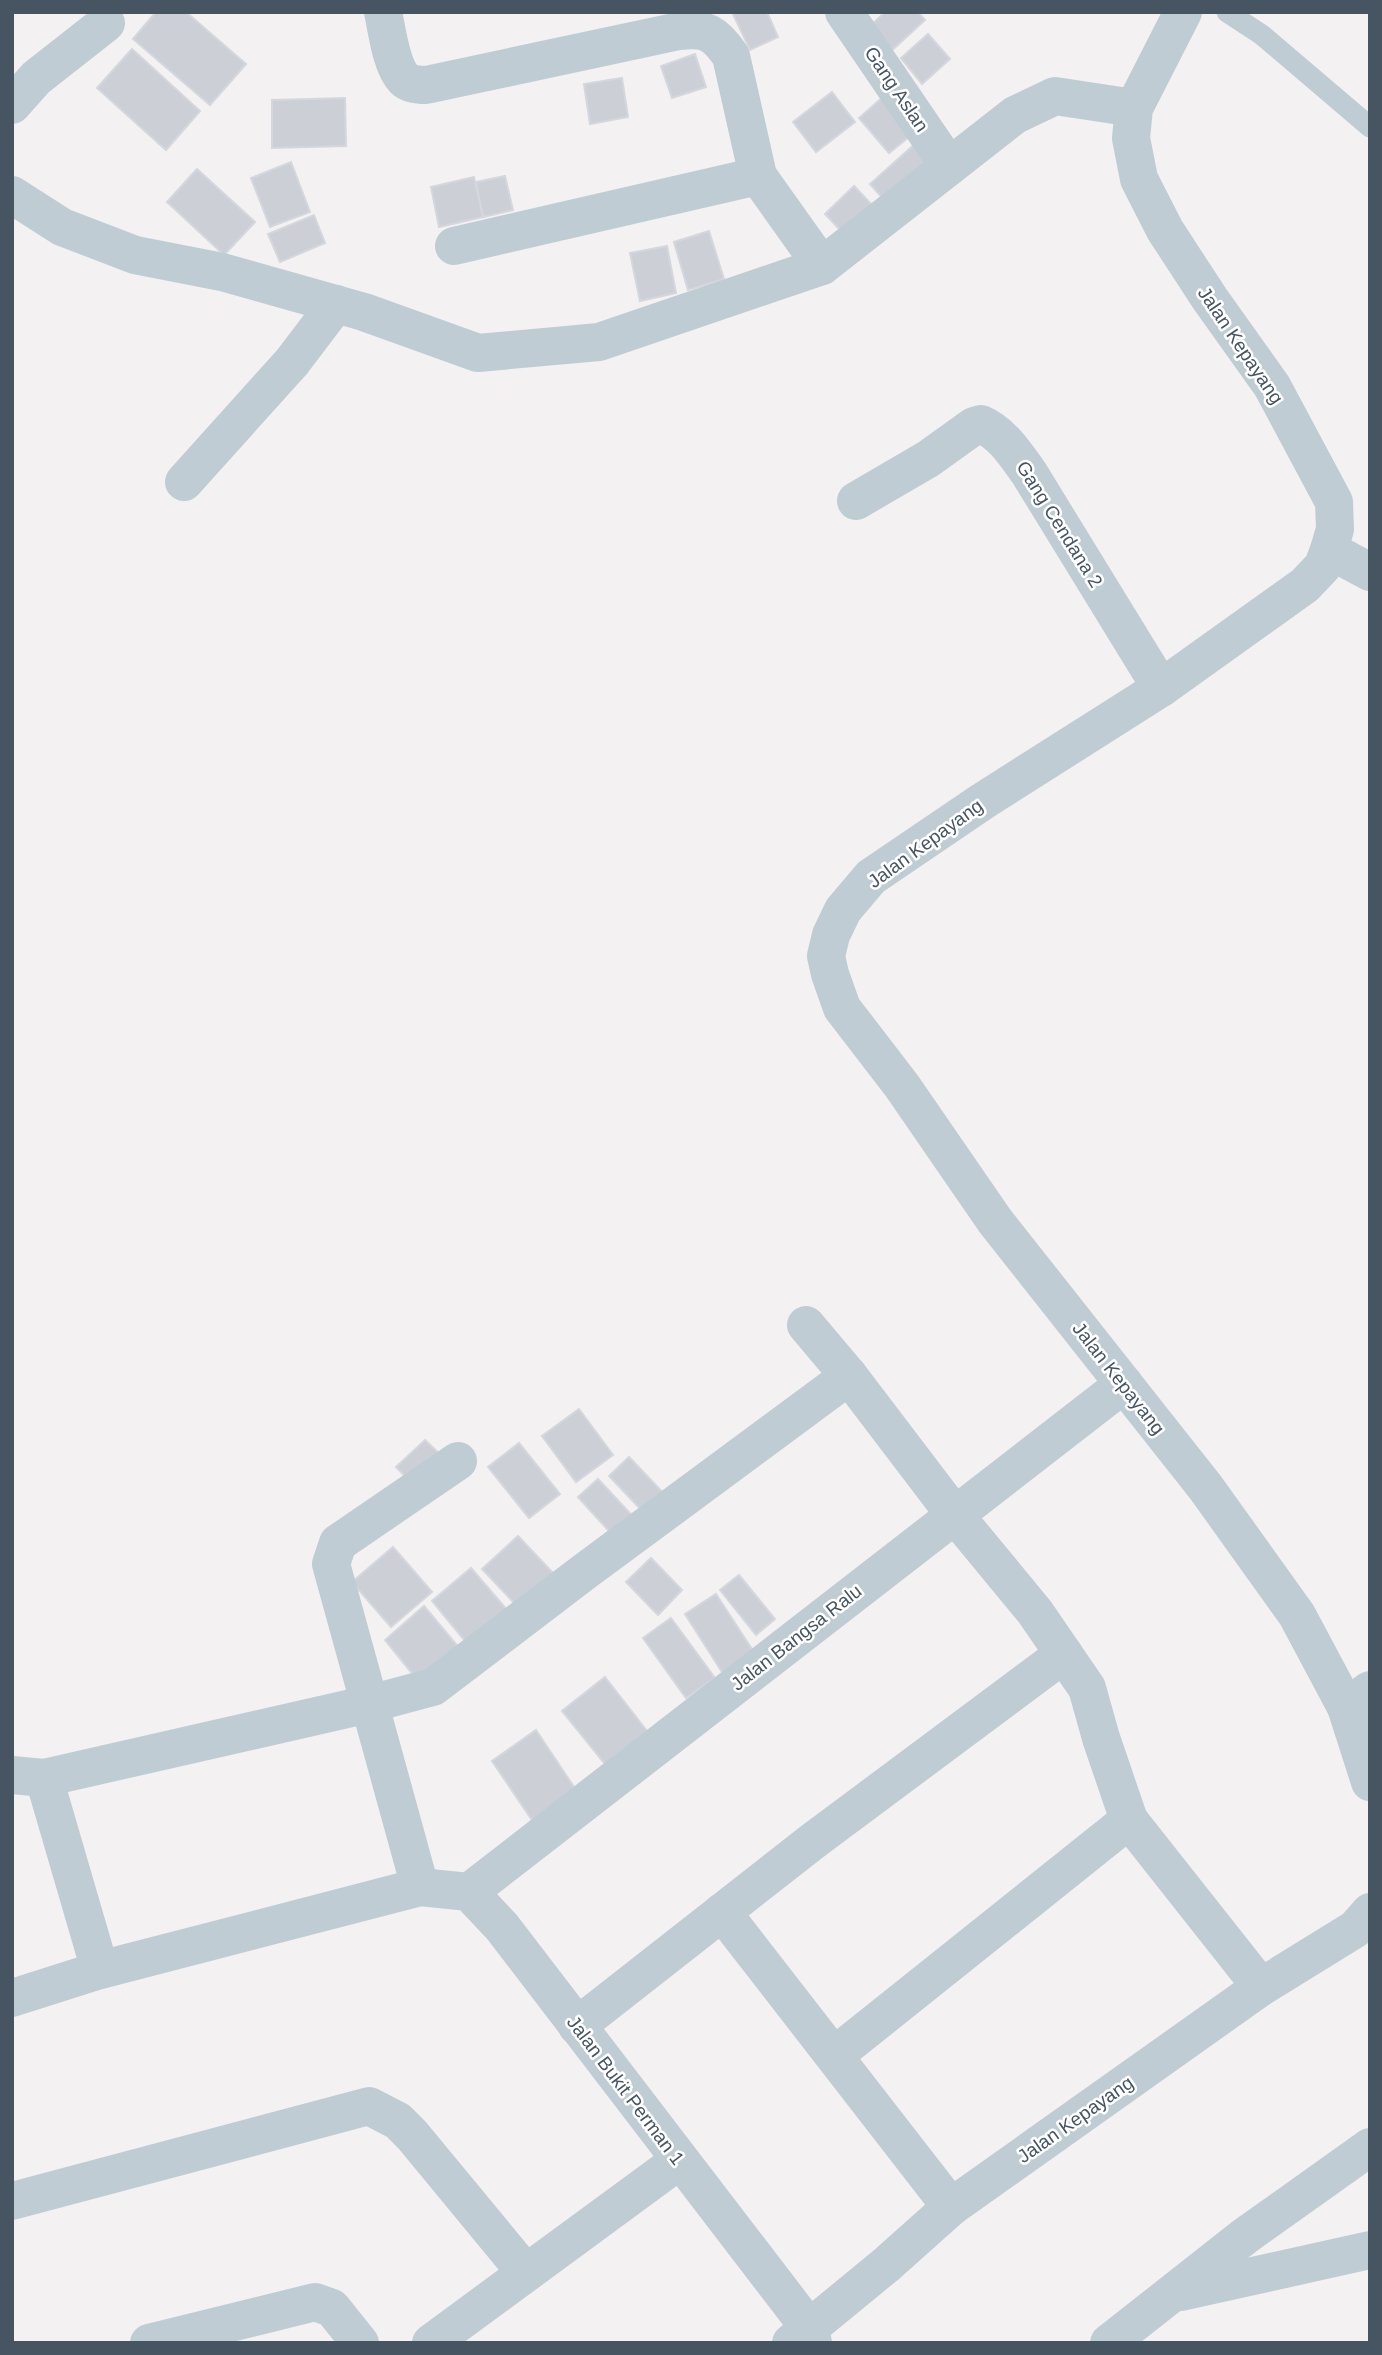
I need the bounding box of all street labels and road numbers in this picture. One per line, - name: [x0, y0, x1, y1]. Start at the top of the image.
- street label: Gang Aslan: [860, 43, 933, 136]
- street label: Jalan Kepayang: [1194, 283, 1287, 408]
- street label: Gang Cendana 2: [1012, 457, 1107, 591]
- street label: Jalan Kepayang: [864, 795, 987, 892]
- street label: Jalan Kepayang: [1068, 1318, 1169, 1438]
- street label: Jalan Bangsa Ralu: [727, 1580, 866, 1695]
- street label: Jalan Bukit Perman 1: [563, 2012, 688, 2169]
- street label: Jalan Kepayang: [1013, 2072, 1137, 2167]

